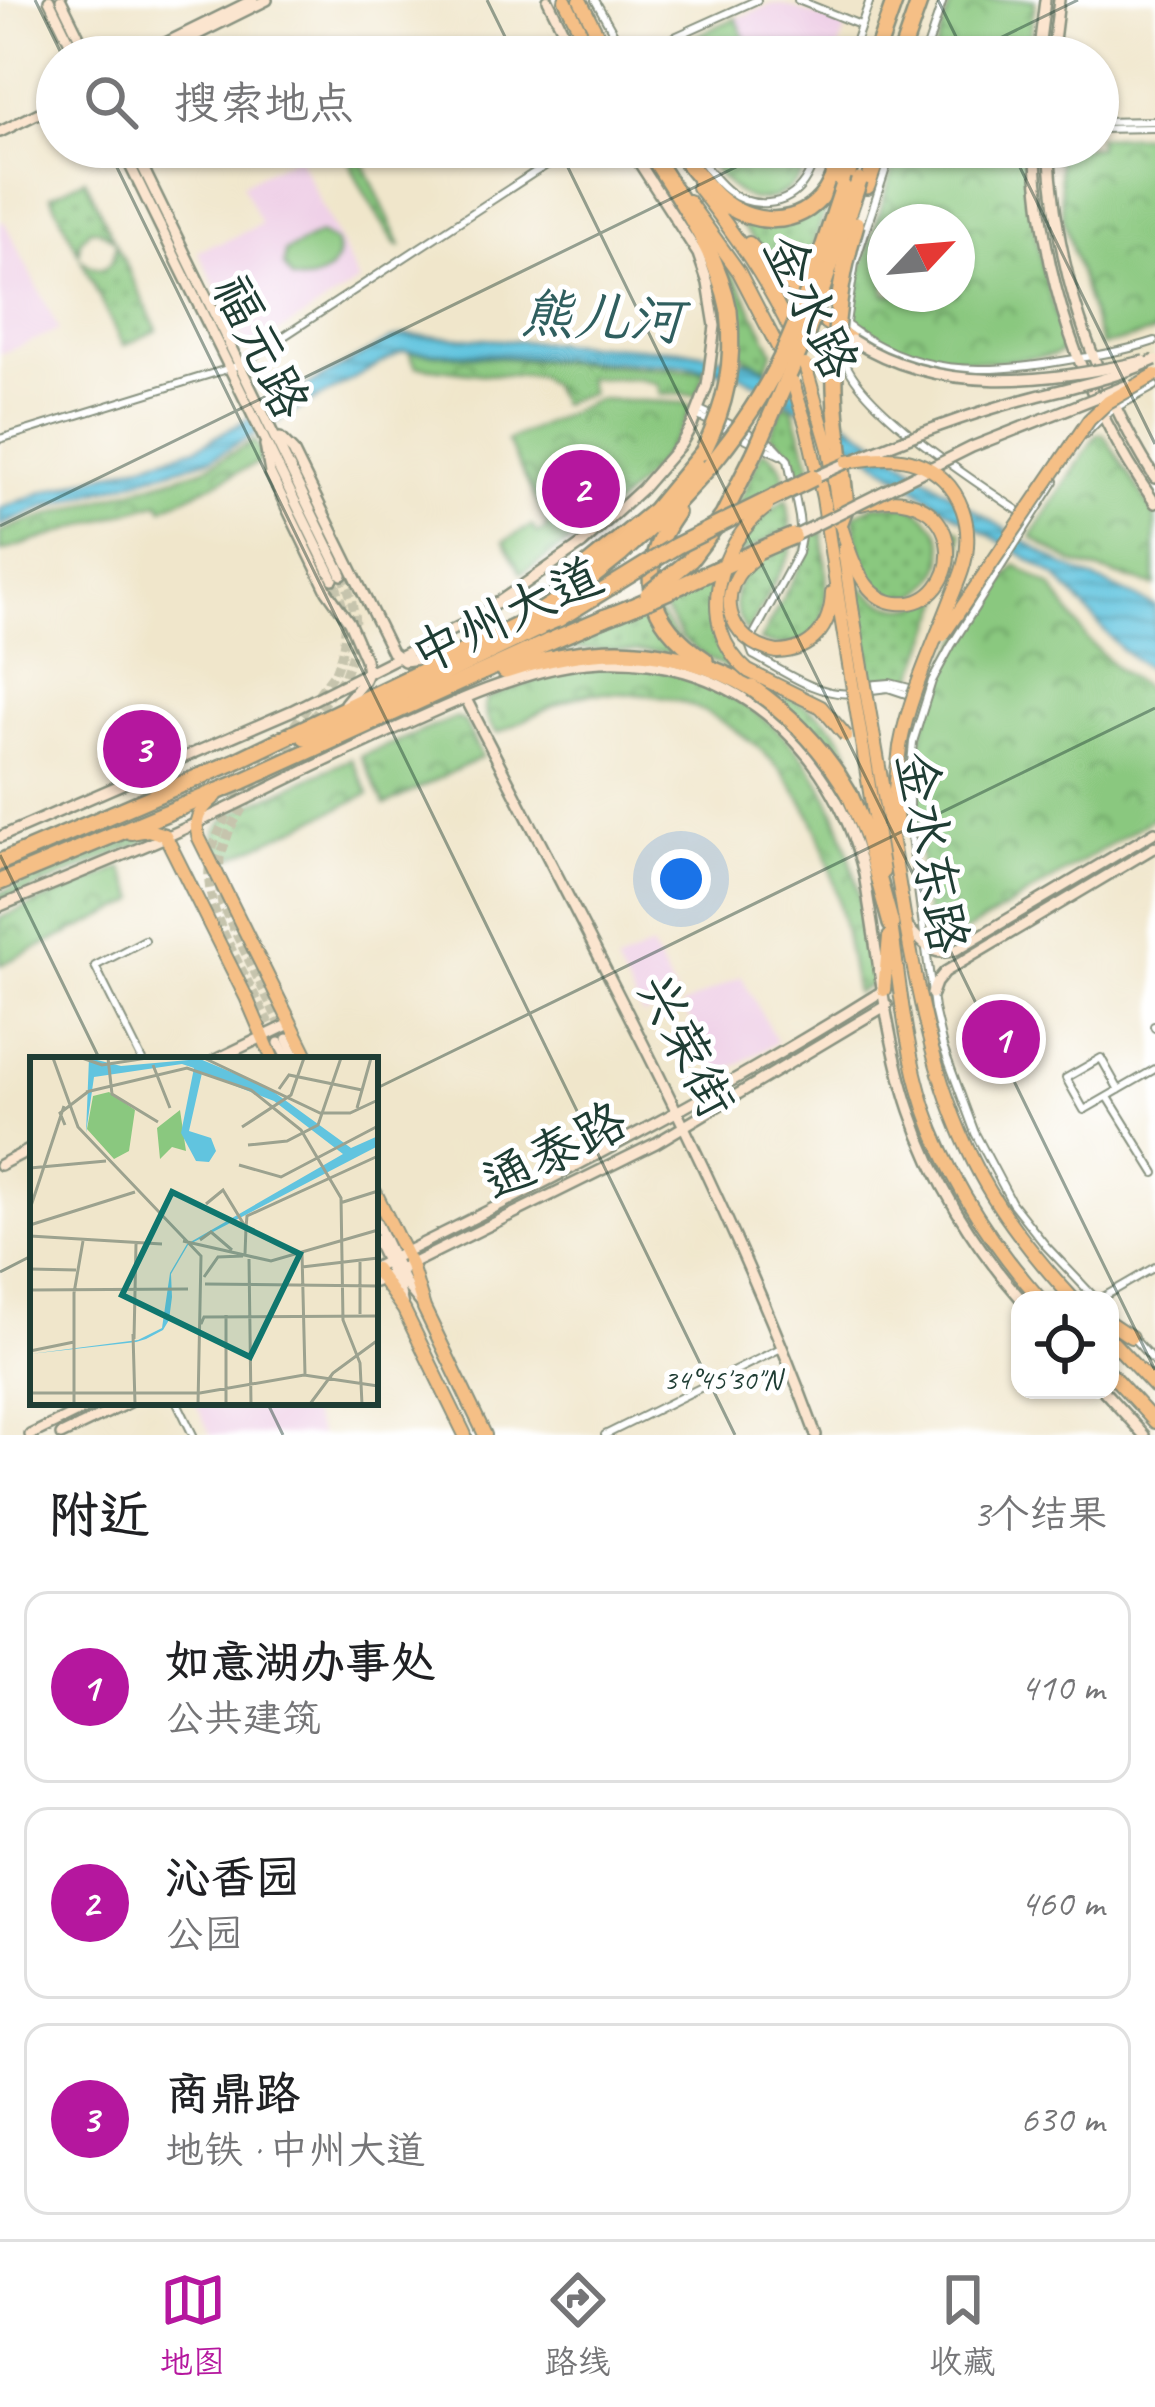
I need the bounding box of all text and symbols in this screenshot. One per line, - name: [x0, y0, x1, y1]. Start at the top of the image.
- search box: [36, 36, 1119, 168]
- icon: search: [78, 69, 144, 135]
- text: 搜索地点: [174, 75, 354, 132]
- north arrow: [867, 204, 975, 312]
- street label: 金水路: [750, 224, 872, 389]
- street label: 福元路: [199, 264, 323, 429]
- water label: 熊儿河: [519, 279, 693, 356]
- pin: 2: [542, 444, 620, 534]
- street label: 中州大道: [400, 543, 612, 687]
- pin: 3: [103, 704, 181, 794]
- street label: 金水东路: [883, 746, 981, 958]
- your location: [651, 849, 711, 909]
- street label: 兴荣街: [623, 963, 749, 1128]
- pin: 1: [962, 994, 1040, 1084]
- inset map: [30, 1057, 378, 1405]
- street label: 通泰路: [472, 1088, 637, 1214]
- map controls: [1011, 1291, 1119, 1399]
- button: locate: [1011, 1291, 1119, 1399]
- text: 34°45'30"N: [663, 1360, 786, 1398]
- text: 附近: [48, 1483, 150, 1547]
- text: 3个结果: [972, 1490, 1107, 1539]
- text: 如意湖办事处: [165, 1634, 435, 1691]
- text: 1: [81, 1663, 99, 1712]
- text: 410 m: [1020, 1663, 1104, 1712]
- text: 公共建筑: [165, 1694, 321, 1743]
- text: 沁香园: [165, 1850, 300, 1907]
- text: 2: [81, 1879, 99, 1928]
- text: 460 m: [1020, 1879, 1104, 1928]
- text: 公园: [165, 1910, 243, 1959]
- text: 商鼎路: [165, 2066, 300, 2123]
- text: 3: [81, 2095, 99, 2144]
- text: 630 m: [1020, 2095, 1104, 2144]
- text: 地铁 · 中州大道: [165, 2126, 425, 2175]
- tab: 地图: [160, 2267, 226, 2383]
- tab: 路线: [545, 2267, 611, 2383]
- tab: 收藏: [930, 2267, 996, 2383]

